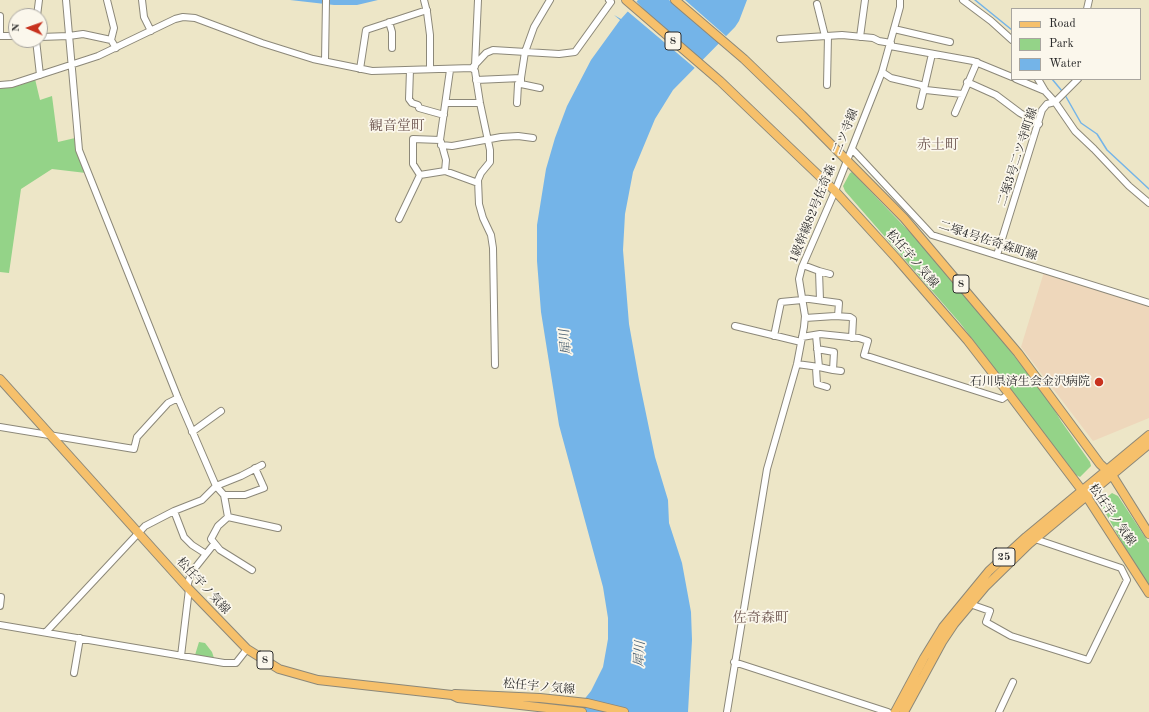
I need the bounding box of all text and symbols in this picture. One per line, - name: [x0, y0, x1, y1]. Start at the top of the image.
- north arrow: [8, 8, 48, 48]
- legend: [1011, 8, 1141, 80]
- text: Road: [1049, 18, 1076, 30]
- text: N: [11, 23, 22, 32]
- road number: 8: [665, 32, 681, 50]
- text: Park: [1049, 38, 1074, 50]
- text: Water: [1049, 58, 1081, 70]
- street label: 二塚3号二ツ寺町線: [995, 106, 1041, 208]
- street label: 1級幹線82号佐奇森・二ツ寺線: [786, 107, 862, 265]
- district label: 観音堂町: [369, 118, 425, 134]
- district label: 赤土町: [917, 137, 959, 153]
- street label: 二塚4号佐奇森町線: [937, 218, 1039, 264]
- street label: 松任宇ノ気線: [883, 227, 941, 291]
- road number: 8: [953, 275, 969, 293]
- water label: 犀川: [557, 328, 575, 356]
- place label: 石川県済生会金沢病院: [970, 375, 1090, 389]
- marker: 石川県済生会金沢病院: [1093, 376, 1105, 388]
- street label: 松任宇ノ気線: [1085, 481, 1139, 549]
- road number: 25: [993, 548, 1015, 566]
- street label: 松任宇ノ気線: [173, 555, 233, 617]
- district label: 佐奇森町: [733, 610, 789, 626]
- water label: 犀川: [632, 641, 648, 667]
- road number: 8: [257, 651, 273, 669]
- street label: 松任宇ノ気線: [503, 677, 575, 697]

